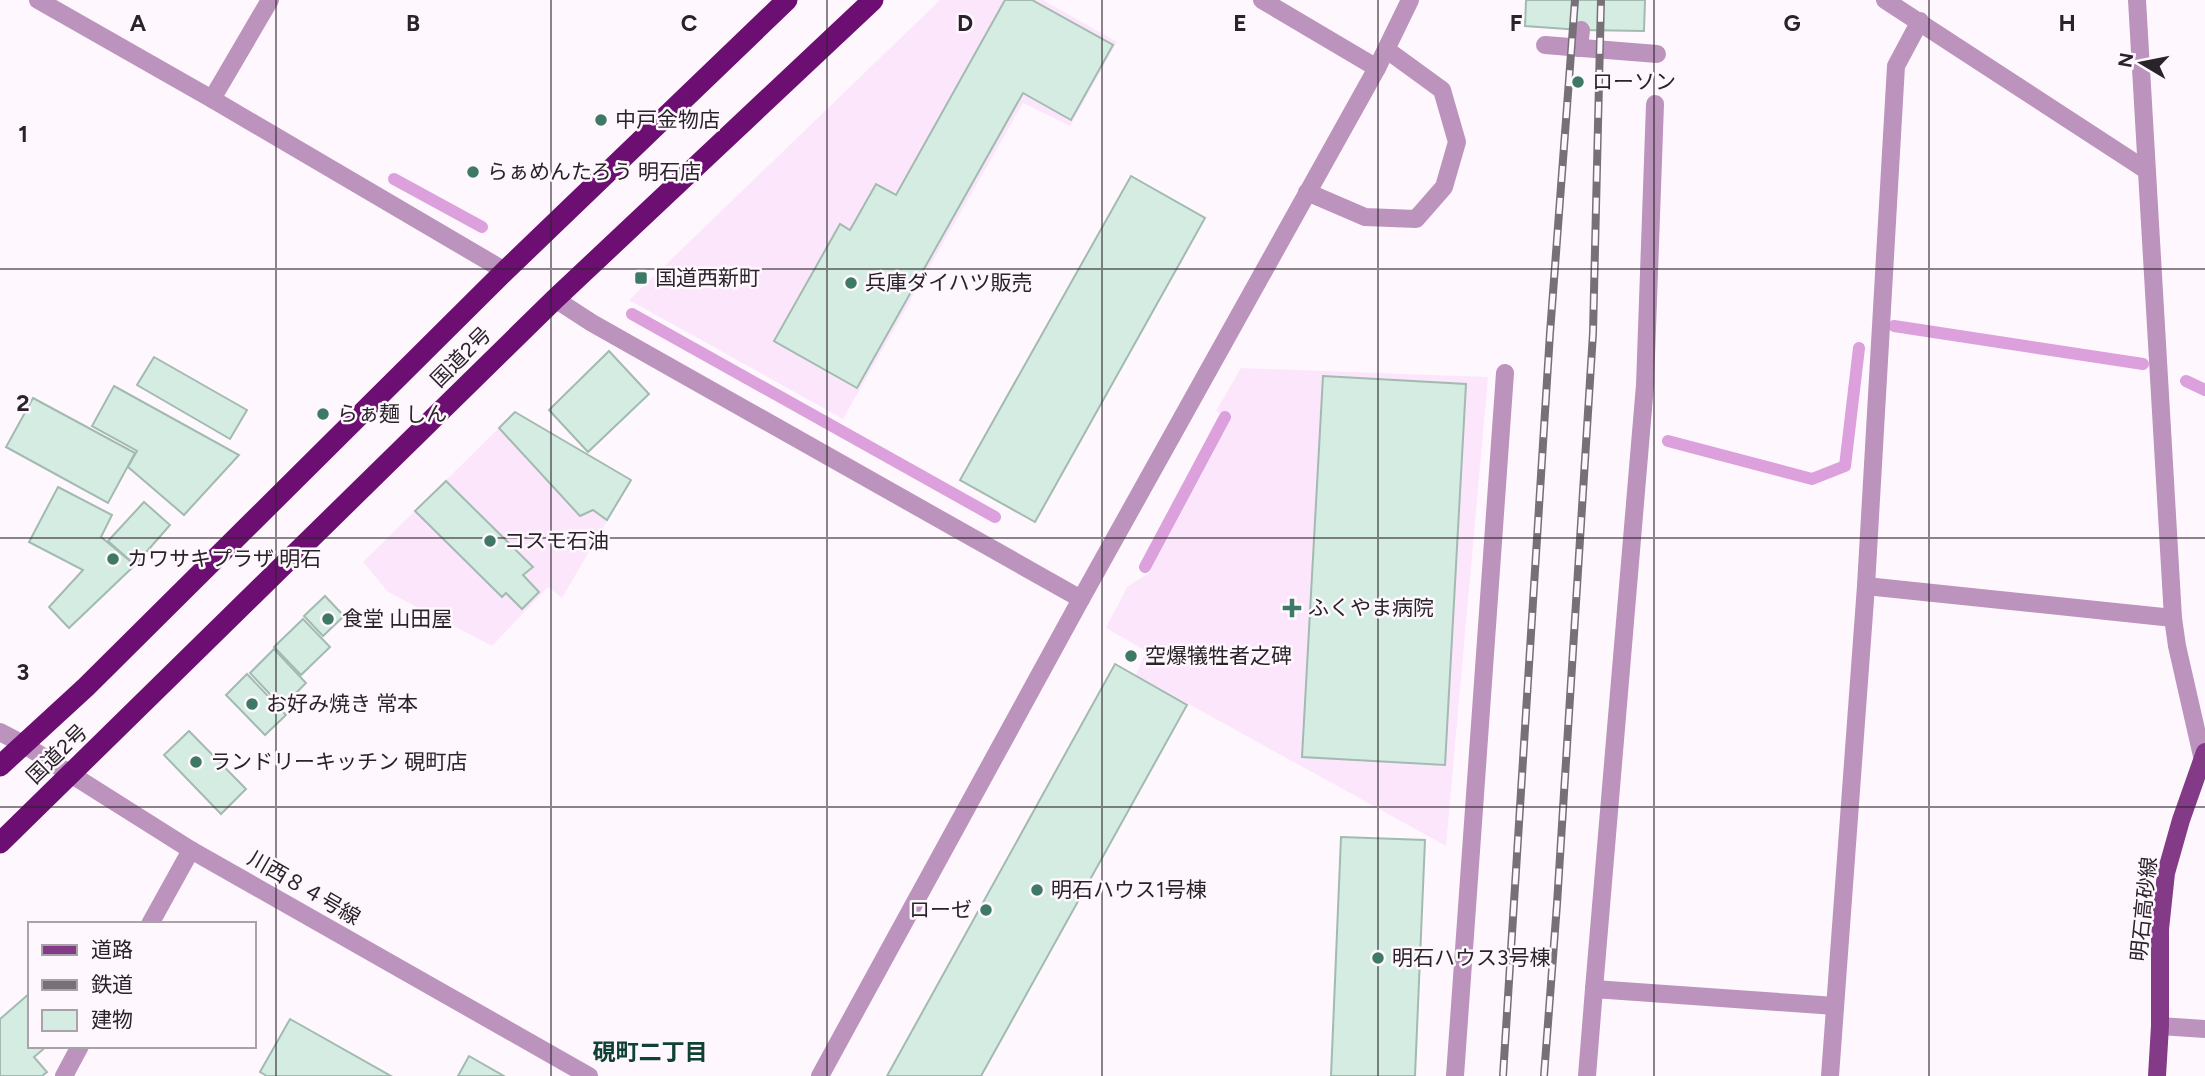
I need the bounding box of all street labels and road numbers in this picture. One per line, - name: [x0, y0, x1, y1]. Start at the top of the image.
- street label: 国道2号: [425, 321, 496, 392]
- street label: 国道2号: [21, 719, 92, 789]
- street label: 川西８４号線: [243, 845, 365, 930]
- street label: 明石高砂線: [2126, 855, 2161, 962]

